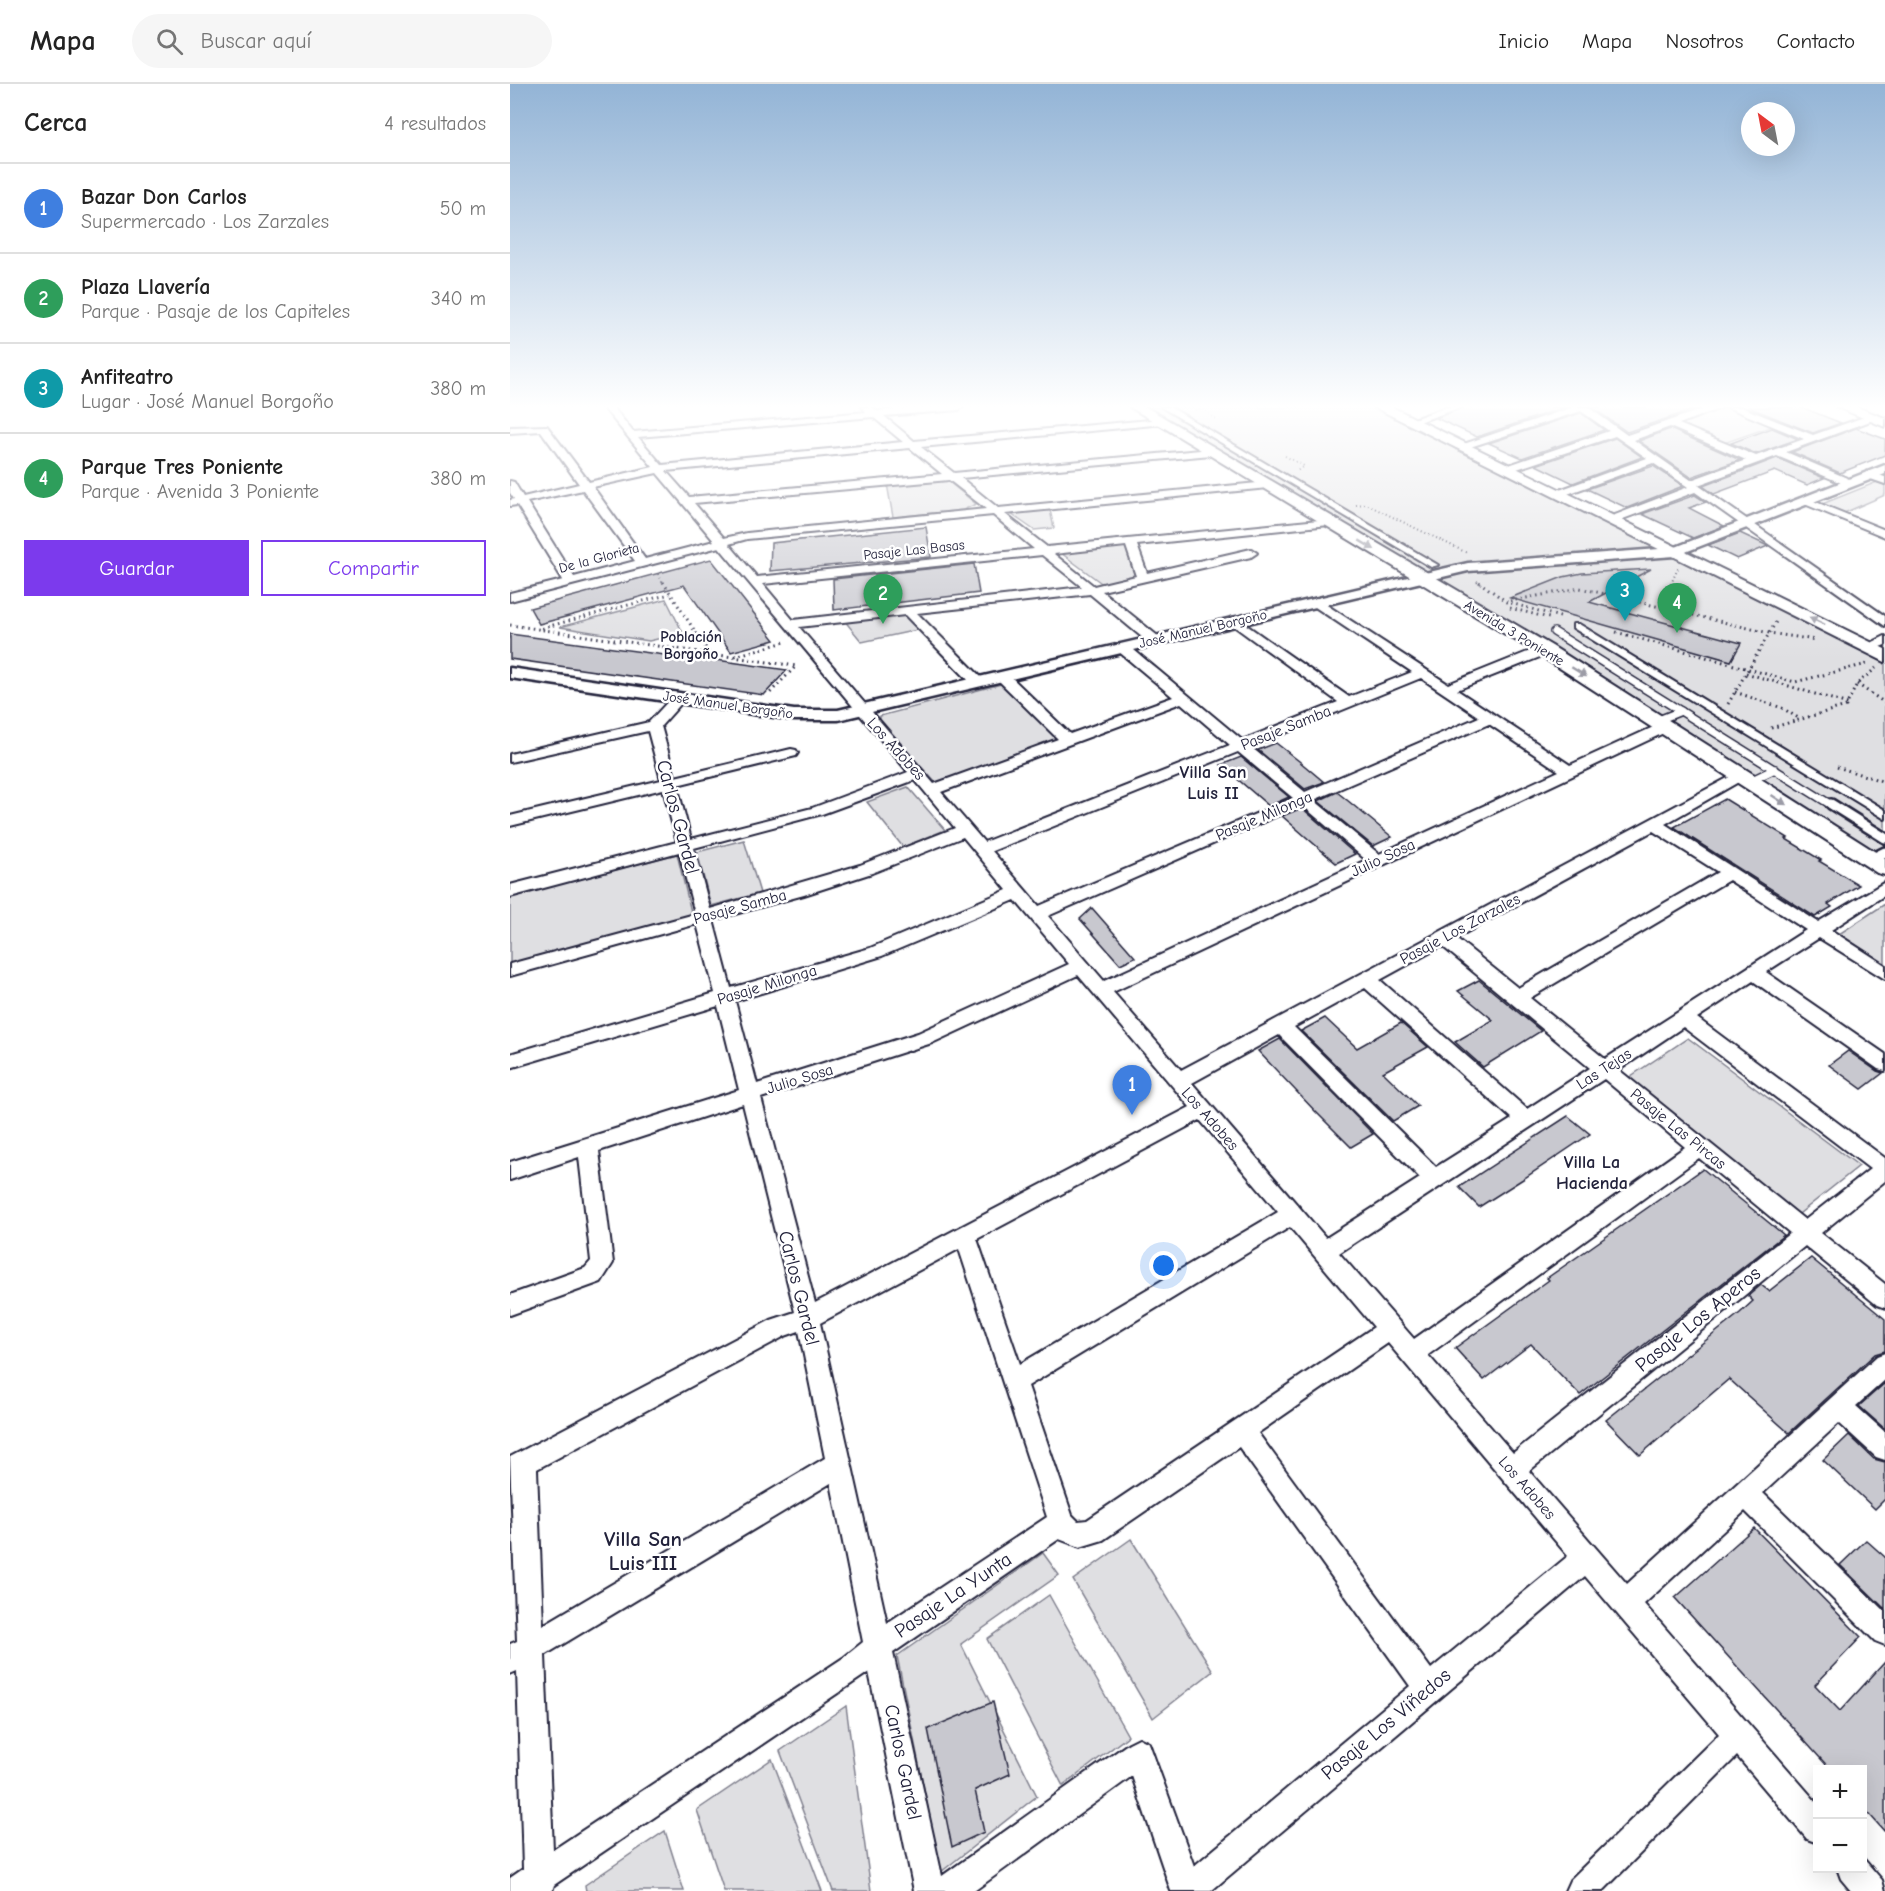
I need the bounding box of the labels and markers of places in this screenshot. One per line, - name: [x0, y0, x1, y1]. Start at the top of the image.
- pin: 3: [1606, 572, 1644, 621]
- pin: 2: [864, 574, 902, 624]
- pin: 4: [1658, 584, 1696, 633]
- pin: 1: [1112, 1066, 1152, 1115]

